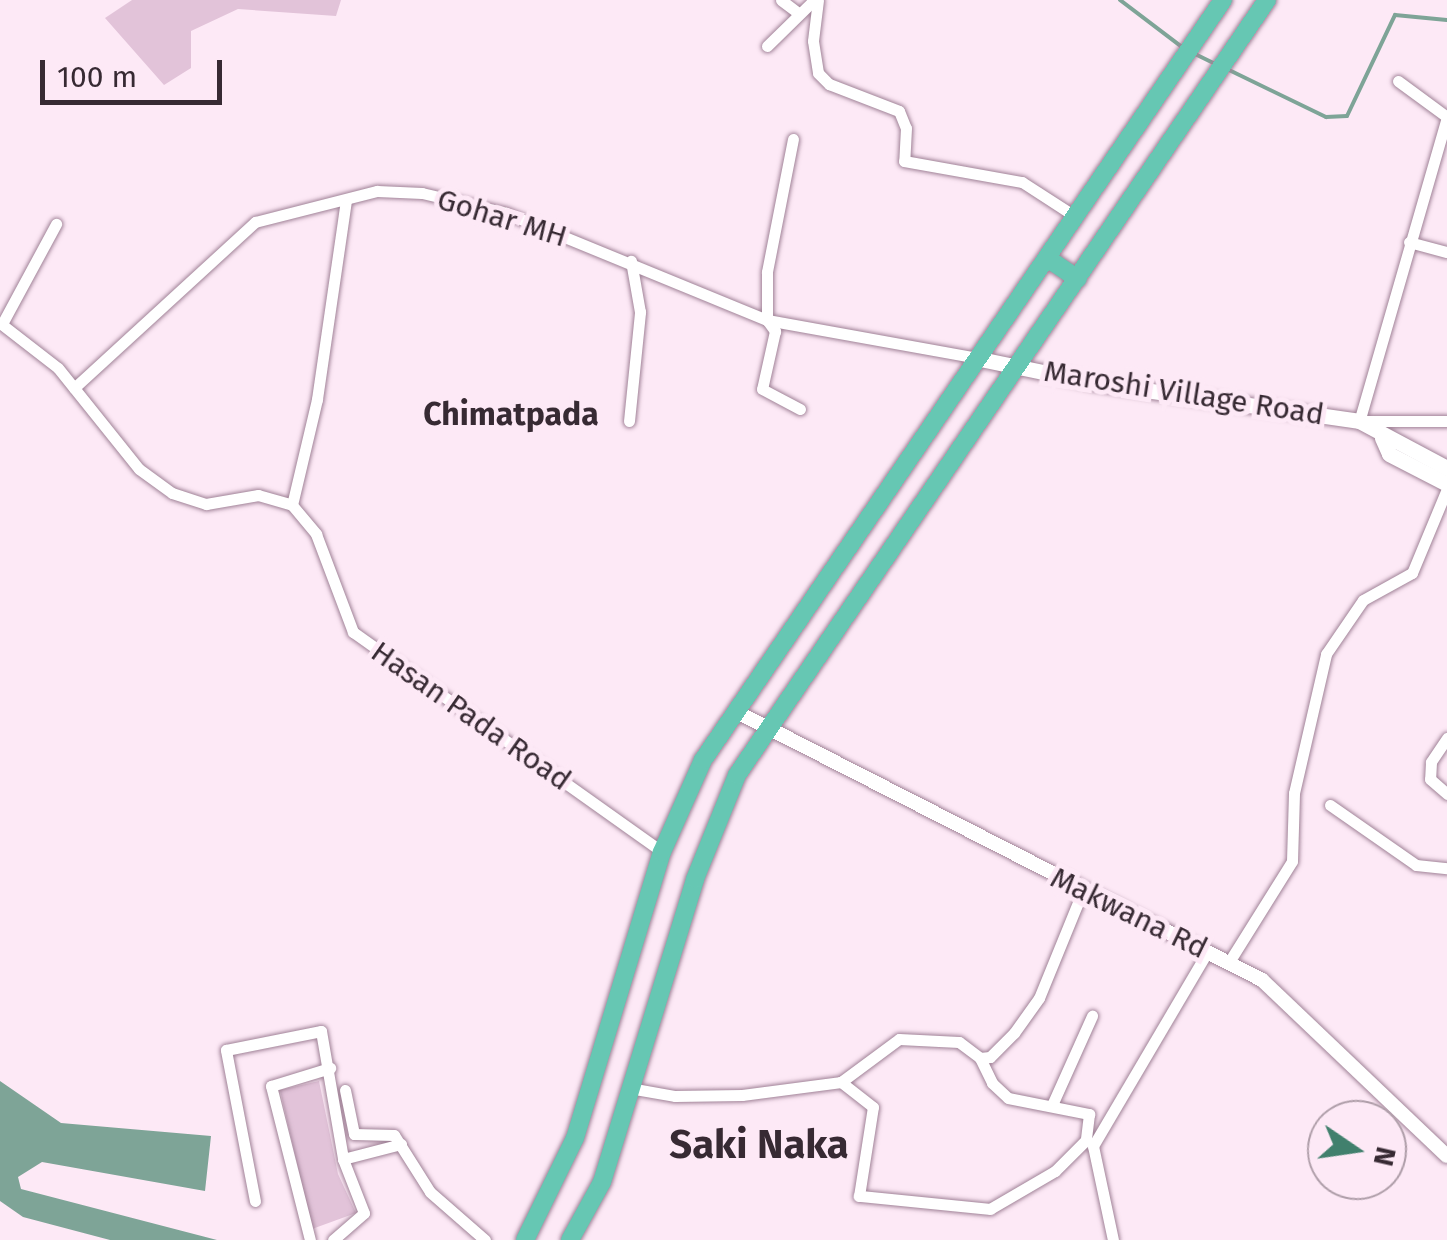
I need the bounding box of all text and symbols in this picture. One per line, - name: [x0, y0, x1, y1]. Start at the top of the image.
- scale bar: [45, 40, 228, 102]
- text: 100 m: [57, 59, 137, 95]
- street label: Gohar MH: [433, 181, 571, 255]
- street label: Maroshi Village Road: [1041, 353, 1327, 433]
- district label: Chimatpada: [423, 395, 599, 433]
- street label: Hasan Pada Road: [364, 634, 578, 798]
- street label: Makwana Rd: [1045, 860, 1213, 966]
- north arrow: [1307, 1100, 1407, 1200]
- district label: Saki Naka: [669, 1121, 849, 1169]
- text: N: [1367, 1144, 1403, 1169]

